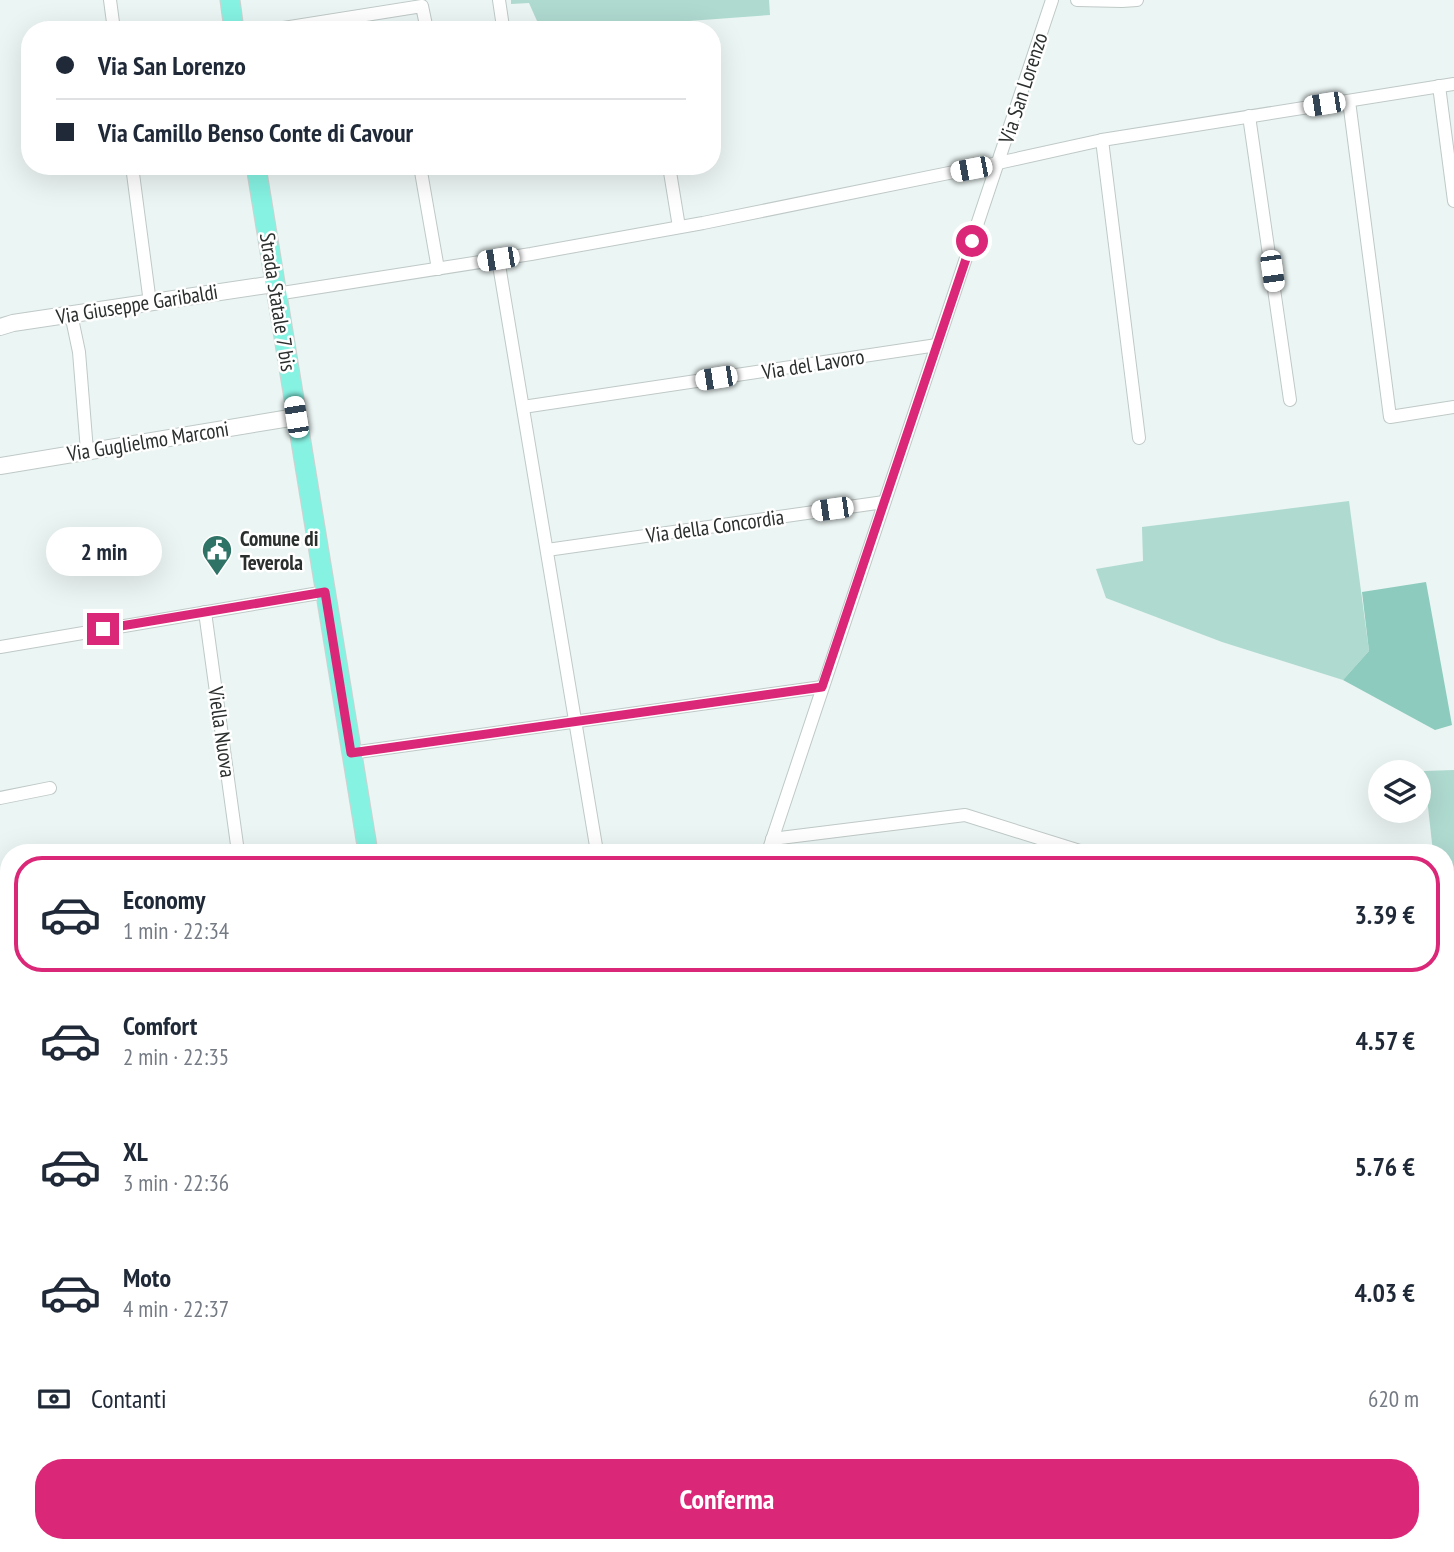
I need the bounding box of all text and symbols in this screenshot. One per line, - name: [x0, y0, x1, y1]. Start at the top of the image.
- street label: Via San Lorenzo: [992, 29, 1054, 148]
- text: Via San Lorenzo: [98, 49, 246, 82]
- car: [1302, 90, 1347, 118]
- text: Via Camillo Benso Conte di Cavour: [98, 116, 413, 149]
- car: [949, 155, 994, 183]
- route start: [956, 225, 988, 257]
- street label: Strada Statale 7 bis: [254, 231, 302, 373]
- car: [476, 245, 521, 273]
- car: [1259, 249, 1286, 293]
- street label: Via Giuseppe Garibaldi: [53, 278, 220, 330]
- street label: Via del Lavoro: [759, 343, 866, 386]
- car: [694, 364, 739, 392]
- car: [283, 395, 310, 439]
- street label: Via Guglielmo Marconi: [64, 415, 231, 467]
- car: [810, 496, 855, 522]
- street label: Via della Concordia: [643, 503, 786, 549]
- place label: Comune di Teverola: [240, 525, 318, 576]
- callout: 2 min: [45, 528, 161, 576]
- public building icon: Comune di Teverola: [200, 533, 234, 577]
- text: 2 min: [81, 537, 127, 566]
- route end: [87, 613, 119, 645]
- street label: Viella Nuova: [202, 684, 242, 779]
- map controls: [1368, 760, 1431, 823]
- button: layers: [1368, 760, 1431, 823]
- icon: car: [39, 883, 102, 946]
- text: Economy: [123, 883, 205, 916]
- text: 3.39 €: [1354, 898, 1415, 931]
- text: 1 min · 22:34: [123, 916, 229, 945]
- icon: car: [39, 1009, 102, 1072]
- text: Comfort: [123, 1009, 197, 1042]
- text: 4.57 €: [1356, 1024, 1415, 1057]
- text: 2 min · 22:35: [123, 1042, 229, 1071]
- icon: car: [39, 1135, 102, 1198]
- text: XL: [123, 1135, 148, 1168]
- text: 5.76 €: [1354, 1150, 1415, 1183]
- text: 3 min · 22:36: [123, 1168, 229, 1197]
- icon: car: [39, 1261, 102, 1324]
- text: Moto: [123, 1261, 171, 1294]
- text: 4.03 €: [1354, 1276, 1415, 1309]
- text: 4 min · 22:37: [123, 1294, 229, 1323]
- icon: cash: [35, 1380, 73, 1418]
- text: Contanti: [91, 1382, 167, 1415]
- text: 620 m: [1368, 1384, 1419, 1413]
- button: Conferma: [35, 1459, 1419, 1539]

